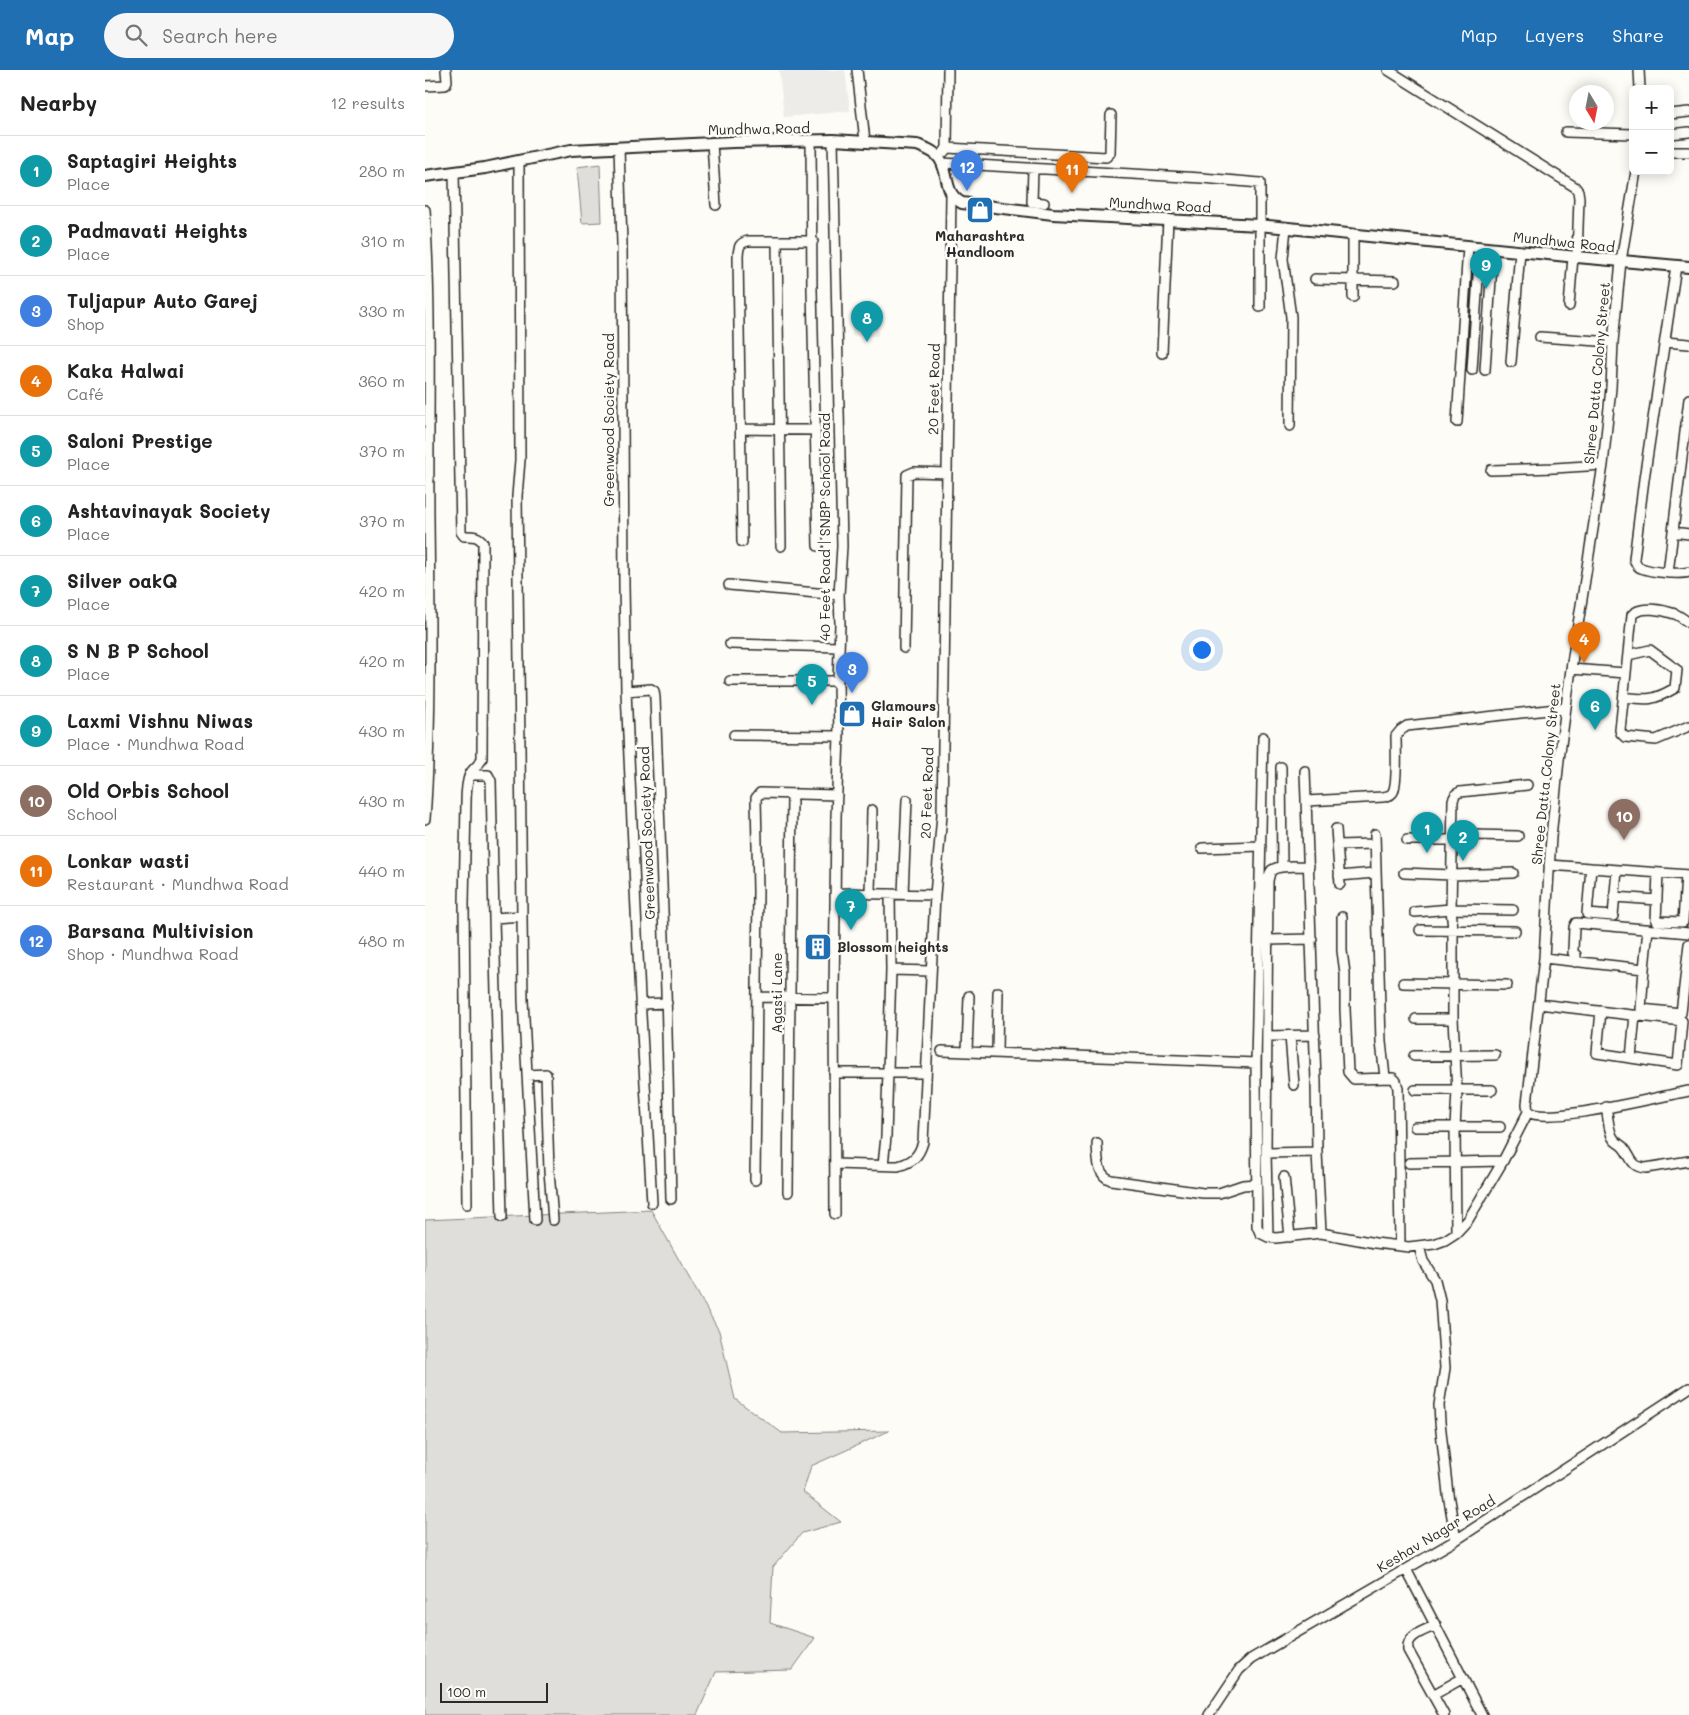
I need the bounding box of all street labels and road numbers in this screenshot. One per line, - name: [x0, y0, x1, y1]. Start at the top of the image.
- street label: Mundhwa Road: [708, 118, 810, 139]
- street label: Mundhwa Road: [1108, 192, 1212, 217]
- street label: Mundhwa Road: [1512, 227, 1616, 256]
- street label: Shree Datta Colony Street: [1579, 281, 1614, 465]
- street label: Greenwood Society Road: [599, 333, 618, 507]
- street label: 20 Feet Road: [923, 343, 944, 435]
- street label: 40 Feet Road | SNBP School Road: [815, 413, 834, 641]
- street label: Shree Datta Colony Street: [1527, 682, 1564, 866]
- street label: Greenwood Society Road: [634, 746, 659, 920]
- street label: 20 Feet Road: [915, 747, 938, 839]
- street label: Agasti Lane: [767, 953, 786, 1033]
- street label: Keshav Nagar Road: [1373, 1491, 1498, 1576]

